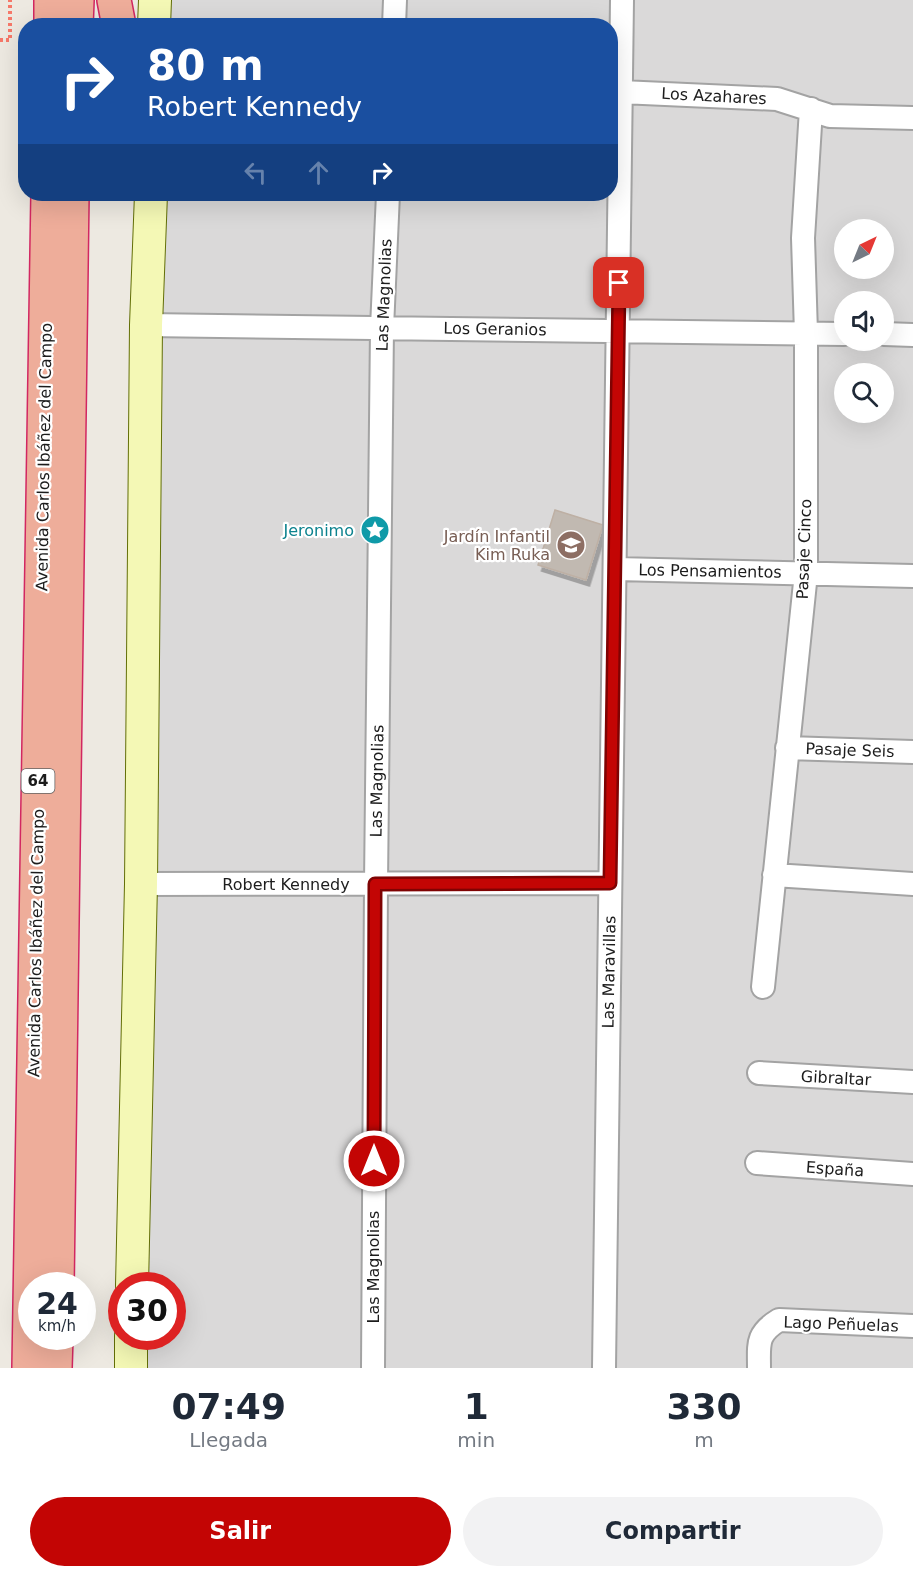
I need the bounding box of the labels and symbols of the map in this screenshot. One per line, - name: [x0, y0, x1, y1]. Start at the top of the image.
- street label: Los Azahares: [661, 84, 767, 108]
- north arrow: [834, 219, 894, 279]
- street label: Las Magnolias: [373, 238, 395, 352]
- pin: [593, 257, 644, 308]
- street label: Los Geranios: [443, 319, 547, 339]
- street label: Avenida Carlos Ibáñez del Campo: [32, 323, 56, 591]
- street label: Pasaje Cinco: [793, 498, 815, 600]
- place icon: Jeronimo: [359, 514, 391, 546]
- place label: Jeronimo: [282, 521, 354, 540]
- place label: Jardín Infantil Kim Ruka: [443, 527, 550, 564]
- school or university icon: Jardín Infantil Kim Ruka: [555, 529, 587, 561]
- street label: Los Pensamientos: [638, 560, 782, 582]
- street label: Las Magnolias: [367, 724, 387, 838]
- street label: Pasaje Seis: [805, 739, 895, 761]
- road number: 64: [22, 769, 54, 793]
- street label: Avenida Carlos Ibáñez del Campo: [24, 809, 48, 1077]
- street label: Robert Kennedy: [222, 875, 350, 894]
- street label: Las Maravillas: [599, 915, 619, 1029]
- street label: Gibraltar: [800, 1067, 872, 1089]
- position arrow: [342, 1129, 406, 1193]
- street label: España: [805, 1157, 865, 1181]
- street label: Las Magnolias: [364, 1211, 383, 1323]
- speed limit sign: 30: [108, 1272, 186, 1350]
- street label: Lago Peñuelas: [783, 1312, 899, 1336]

